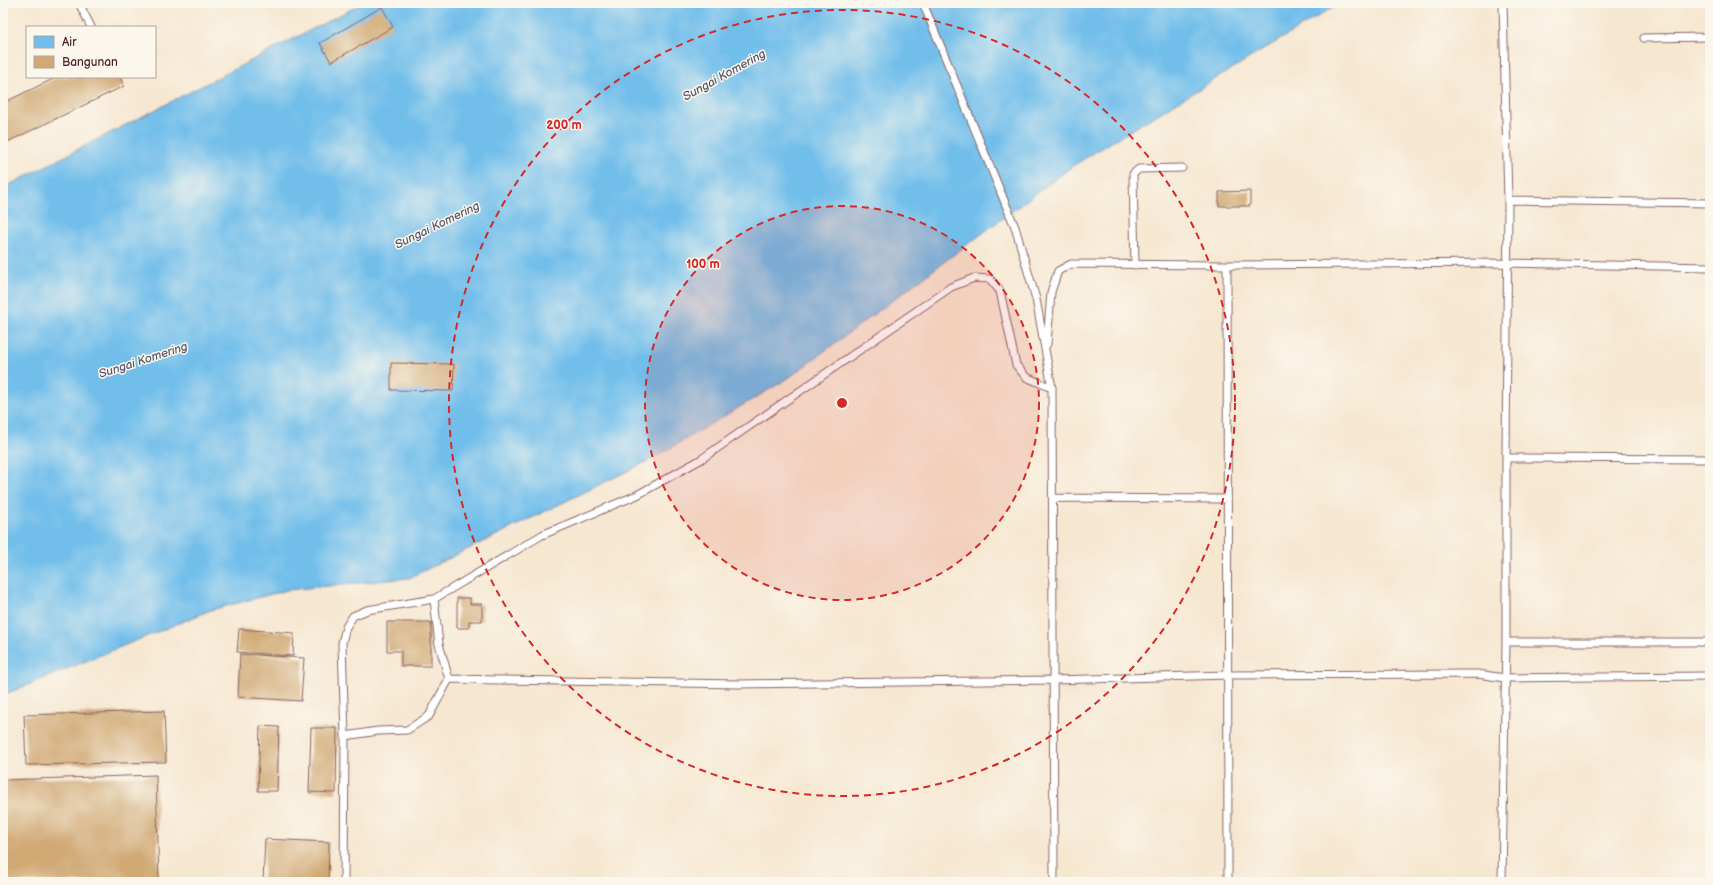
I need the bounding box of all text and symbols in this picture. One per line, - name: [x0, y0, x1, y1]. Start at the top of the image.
- legend: [26, 26, 156, 78]
- text: Air: [62, 35, 77, 50]
- water label: Sungai Komering: [680, 46, 769, 104]
- text: Bangunan: [62, 55, 118, 70]
- text: 200 m: [546, 118, 582, 133]
- water label: Sungai Komering: [392, 198, 482, 252]
- text: 100 m: [686, 257, 720, 272]
- water label: Sungai Komering: [97, 339, 190, 382]
- centre of rings: [835, 396, 849, 410]

